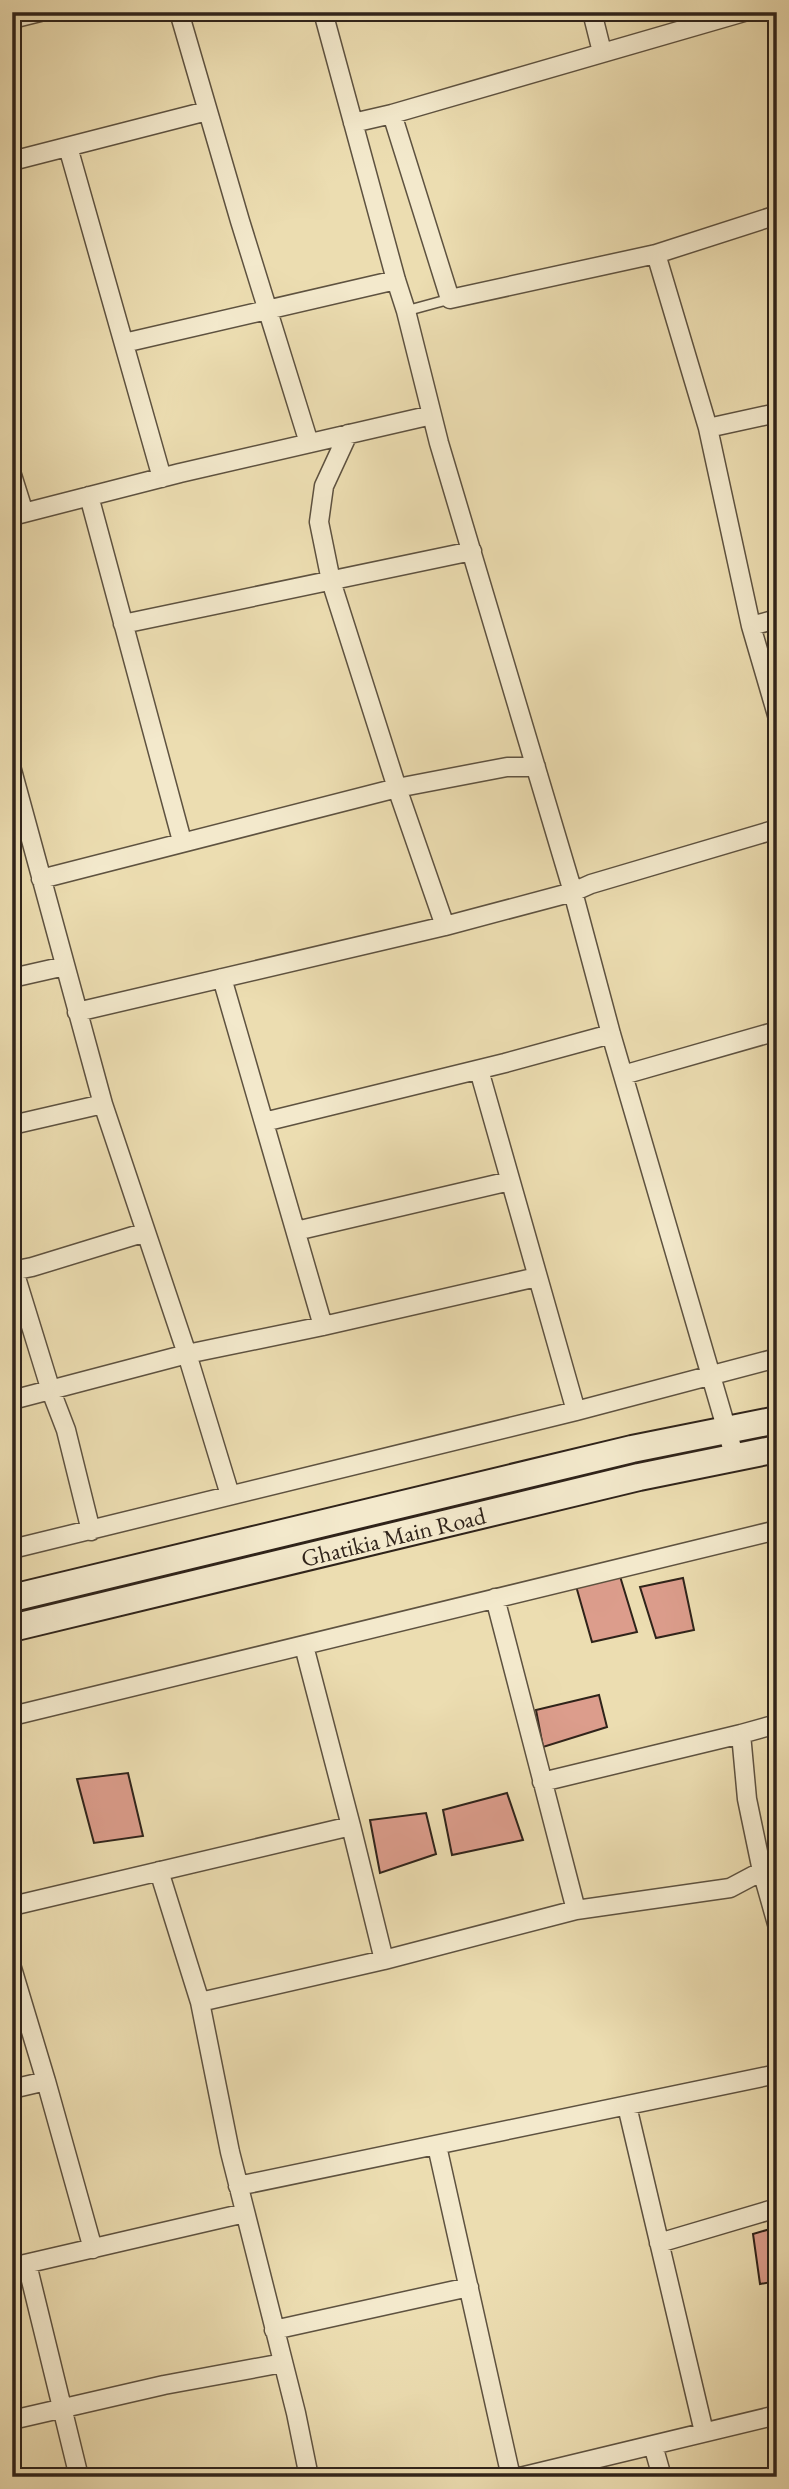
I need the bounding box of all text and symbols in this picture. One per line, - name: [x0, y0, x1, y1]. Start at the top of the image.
- street label: Ghatikia Main Road: [298, 1499, 489, 1573]

